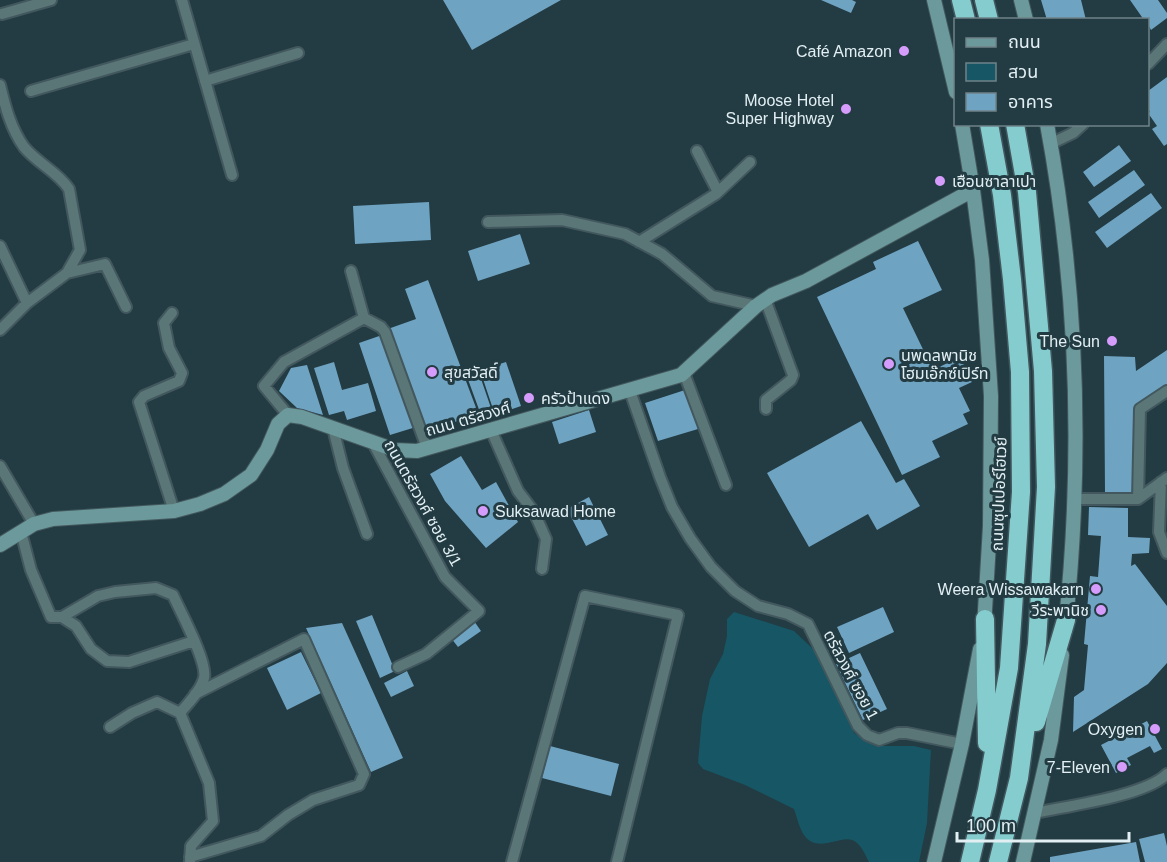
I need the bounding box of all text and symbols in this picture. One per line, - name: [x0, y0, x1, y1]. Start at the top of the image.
- legend: [954, 18, 1149, 126]
- text: ถนน: [1008, 32, 1041, 52]
- place label: Café Amazon: [796, 43, 892, 60]
- marker: Café Amazon: [897, 44, 911, 58]
- text: สวน: [1008, 62, 1038, 82]
- place label: Moose Hotel Super Highway: [726, 92, 834, 127]
- text: อาคาร: [1008, 92, 1053, 112]
- marker: Moose Hotel Super Highway: [839, 102, 853, 116]
- place label: เฮือนซาลาเปา: [952, 173, 1036, 190]
- marker: เฮือนซาลาเปา: [933, 174, 947, 188]
- place label: The Sun: [1040, 333, 1100, 350]
- marker: The Sun: [1105, 334, 1119, 348]
- place label: นพดลพานิช โฮมเอ๊กซ์เปิร์ท: [901, 347, 989, 382]
- marker: นพดลพานิช โฮมเอ๊กซ์เปิร์ท: [882, 357, 896, 371]
- place label: สุขสวัสดิ์: [444, 362, 498, 382]
- marker: สุขสวัสดิ์: [425, 365, 439, 379]
- place label: ครัวป้าแดง: [541, 390, 610, 407]
- marker: ครัวป้าแดง: [522, 391, 536, 405]
- street label: ถนน ตรัสวงศ์: [424, 399, 512, 439]
- street label: ถนนซุปเปอร์ไฮเวย์: [989, 436, 1010, 552]
- street label: ถนนตรัสวงศ์ ซอย 3/1: [381, 437, 465, 569]
- place label: Suksawad Home: [495, 503, 616, 520]
- marker: Suksawad Home: [476, 504, 490, 518]
- place label: Weera Wissawakarn: [938, 581, 1084, 598]
- marker: Weera Wissawakarn: [1089, 582, 1103, 596]
- place label: วีระพานิช: [1031, 602, 1089, 619]
- marker: วีระพานิช: [1094, 603, 1108, 617]
- street label: ตรัสวงศ์ ซอย 1: [820, 627, 882, 723]
- place label: Oxygen: [1088, 721, 1143, 738]
- marker: Oxygen: [1148, 722, 1162, 736]
- place label: 7-Eleven: [1047, 759, 1110, 776]
- marker: 7-Eleven: [1115, 760, 1129, 774]
- scale bar: [957, 805, 1130, 843]
- text: 100 m: [966, 816, 1016, 836]

